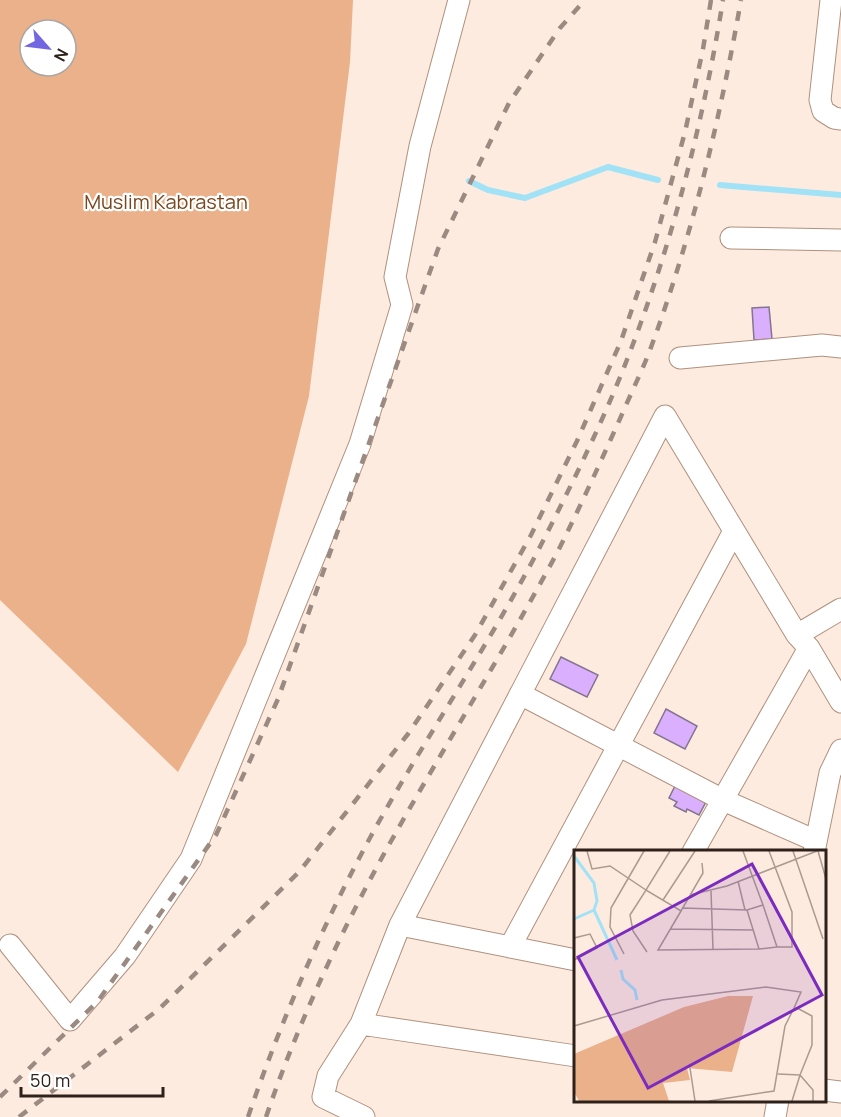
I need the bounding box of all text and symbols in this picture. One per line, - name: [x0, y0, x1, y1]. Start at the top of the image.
- north arrow: [18, 18, 78, 78]
- text: N: [49, 45, 74, 65]
- park label: Muslim Kabrastan: [84, 188, 248, 215]
- inset map: [574, 850, 826, 1102]
- scale bar: [21, 1060, 164, 1098]
- text: 50 m: [30, 1068, 70, 1092]

